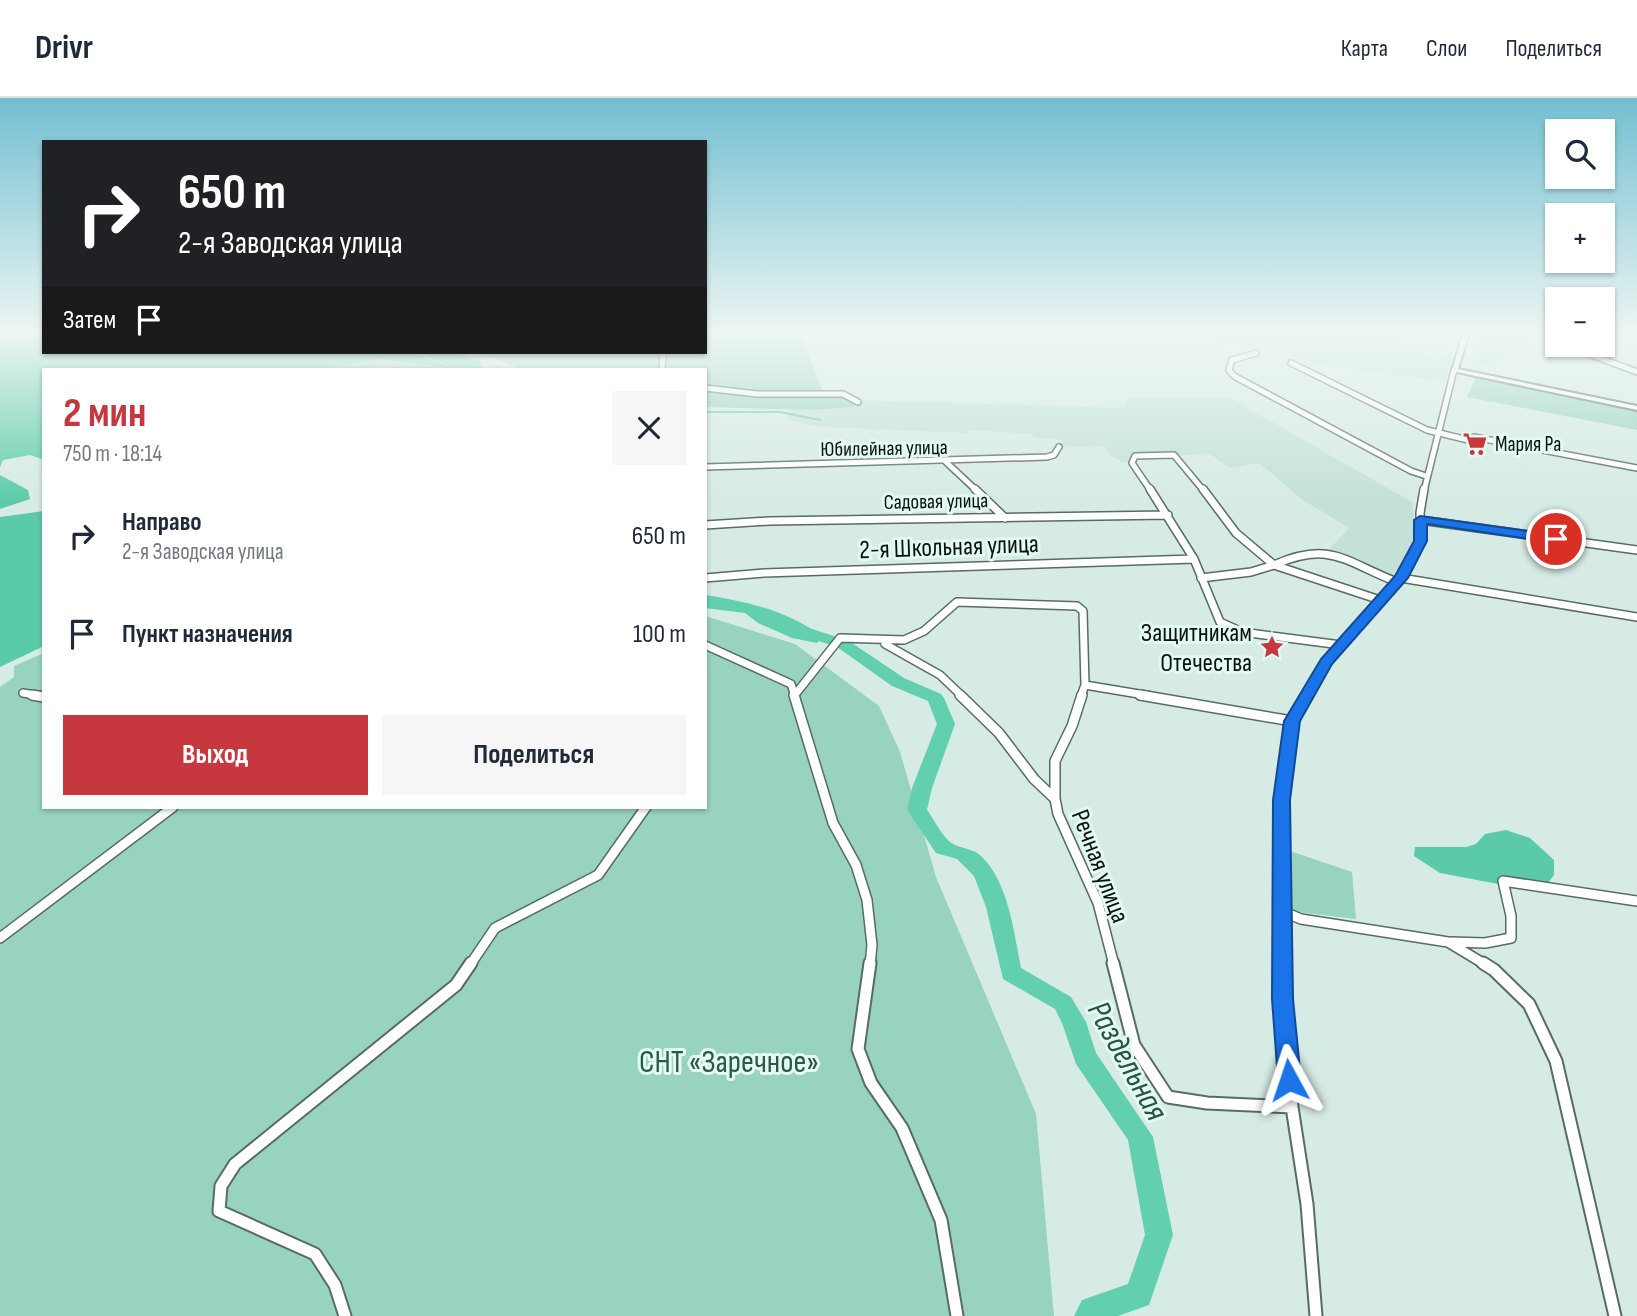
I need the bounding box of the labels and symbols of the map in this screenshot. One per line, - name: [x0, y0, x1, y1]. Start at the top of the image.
- supermarket icon: Мария Ра: [1461, 430, 1489, 458]
- place label: Мария Ра: [1495, 432, 1561, 457]
- street label: Юбилейная улица: [820, 435, 948, 462]
- street label: Садовая улица: [884, 488, 988, 515]
- pin: [1526, 509, 1586, 569]
- street label: 2-я Школьная улица: [859, 529, 1039, 566]
- place label: Защитникам Отечества: [1141, 618, 1252, 679]
- place icon: Защитникам Отечества: [1258, 633, 1286, 661]
- street label: Речная улица: [1064, 806, 1135, 928]
- water label: Раздельная: [1078, 994, 1177, 1128]
- park label: СНТ «Заречное»: [639, 1043, 819, 1082]
- position arrow: [1252, 1043, 1326, 1117]

